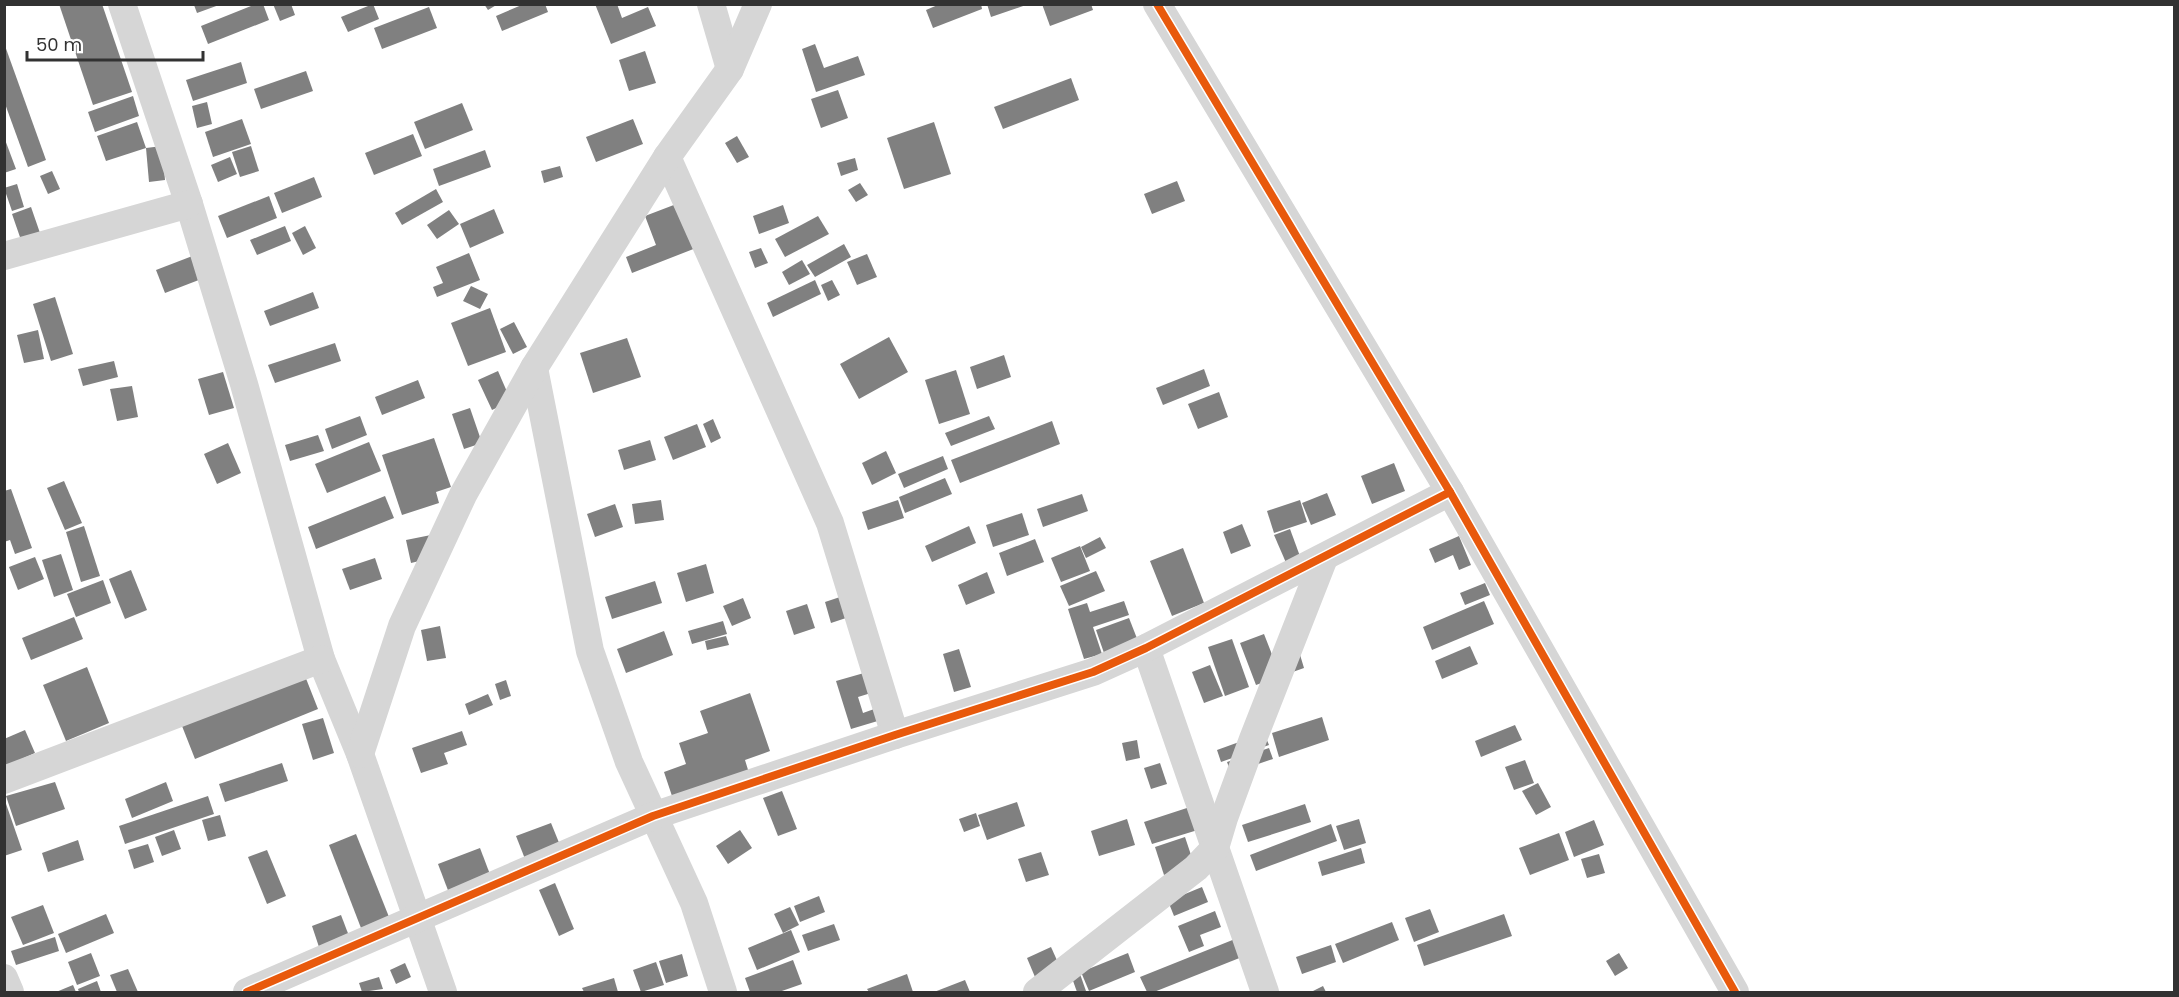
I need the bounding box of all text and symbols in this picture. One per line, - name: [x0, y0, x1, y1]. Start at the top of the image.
- scale bar: [27, 24, 202, 62]
- text: 50 m: [36, 32, 82, 57]

